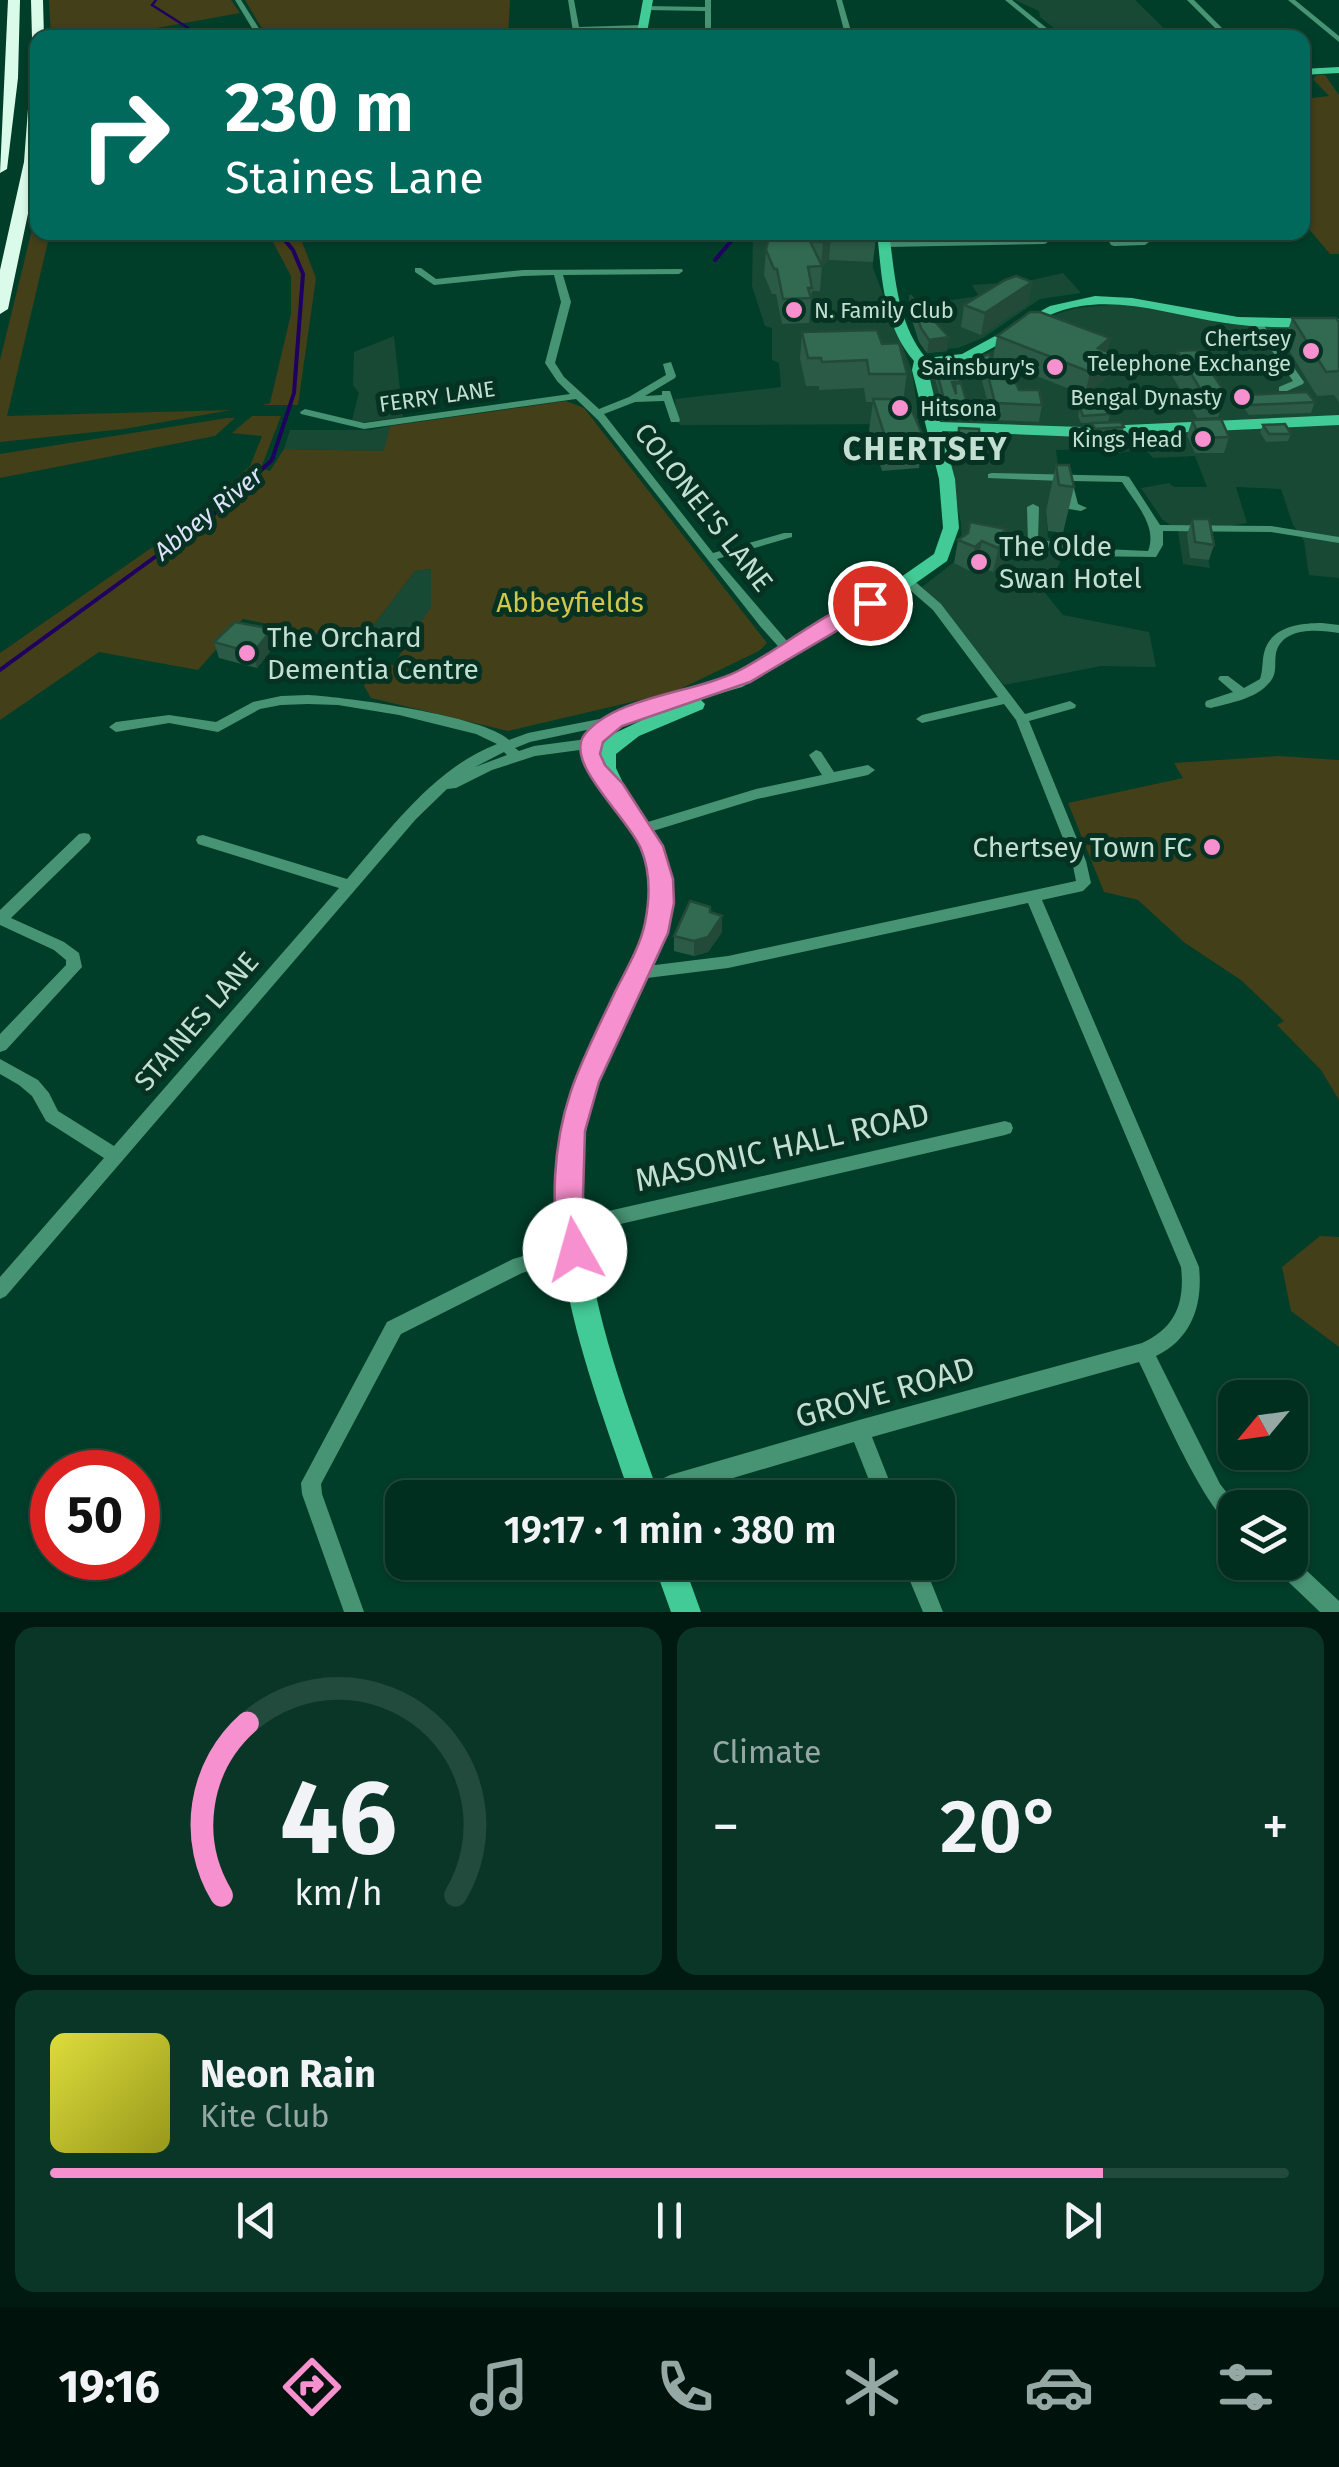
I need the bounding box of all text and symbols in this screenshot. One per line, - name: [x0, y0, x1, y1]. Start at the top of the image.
- text: 230 m: [225, 66, 414, 150]
- icon: right: [60, 70, 190, 200]
- text: Staines Lane: [225, 151, 484, 205]
- place label: N. Family Club: [814, 297, 954, 324]
- marker: N. Family Club: [783, 299, 805, 321]
- place label: Chertsey Telephone Exchange: [1087, 325, 1291, 377]
- marker: Chertsey Telephone Exchange: [1300, 340, 1322, 362]
- place label: Sainsbury's: [922, 354, 1035, 381]
- marker: Sainsbury's: [1044, 356, 1066, 378]
- street label: FERRY LANE: [377, 375, 497, 418]
- place label: Bengal Dynasty: [1070, 384, 1222, 411]
- marker: Bengal Dynasty: [1231, 386, 1253, 408]
- place label: Hitsona: [920, 395, 997, 422]
- marker: Hitsona: [889, 397, 911, 419]
- street label: COLONEL'S LANE: [628, 416, 780, 598]
- place label: Kings Head: [1072, 426, 1183, 453]
- marker: Kings Head: [1192, 428, 1214, 450]
- district label: CHERTSEY: [843, 430, 1009, 468]
- water label: Abbey River: [148, 460, 270, 567]
- place label: The Olde Swan Hotel: [999, 530, 1142, 595]
- marker: The Olde Swan Hotel: [968, 551, 990, 573]
- pin: [828, 561, 913, 646]
- icon: arrive: [843, 576, 898, 631]
- park label: Abbeyfields: [496, 586, 644, 619]
- place label: The Orchard Dementia Centre: [267, 621, 479, 686]
- marker: The Orchard Dementia Centre: [236, 642, 258, 664]
- place label: Chertsey Town FC: [972, 831, 1192, 864]
- marker: Chertsey Town FC: [1201, 836, 1223, 858]
- street label: STAINES LANE: [127, 945, 265, 1097]
- street label: MASONIC HALL ROAD: [631, 1095, 933, 1199]
- position arrow: [523, 1198, 627, 1302]
- street label: GROVE ROAD: [791, 1348, 979, 1436]
- north arrow: [1218, 1380, 1308, 1470]
- map controls: [1218, 1380, 1308, 1580]
- speed limit sign: 50: [30, 1450, 160, 1580]
- button: layers: [1218, 1490, 1308, 1580]
- text: 19:17 · 1 min · 380 m: [504, 1507, 836, 1553]
- text: Climate: [712, 1733, 821, 1771]
- text: 46: [280, 1756, 397, 1881]
- text: 20°: [940, 1782, 1061, 1872]
- text: −: [712, 1794, 740, 1860]
- text: +: [1262, 1794, 1289, 1860]
- text: km/h: [294, 1872, 383, 1914]
- text: Neon Rain: [200, 2051, 376, 2097]
- text: Kite Club: [200, 2097, 329, 2135]
- icon: previous: [229, 2193, 284, 2248]
- icon: pause: [642, 2193, 697, 2248]
- icon: next: [1055, 2193, 1110, 2248]
- icon: directions: [277, 2352, 347, 2422]
- icon: music: [464, 2352, 534, 2422]
- icon: phone: [650, 2352, 720, 2422]
- icon: climate: [837, 2352, 907, 2422]
- icon: car: [1024, 2352, 1094, 2422]
- icon: filters: [1211, 2352, 1281, 2422]
- text: 19:16: [58, 2360, 160, 2414]

